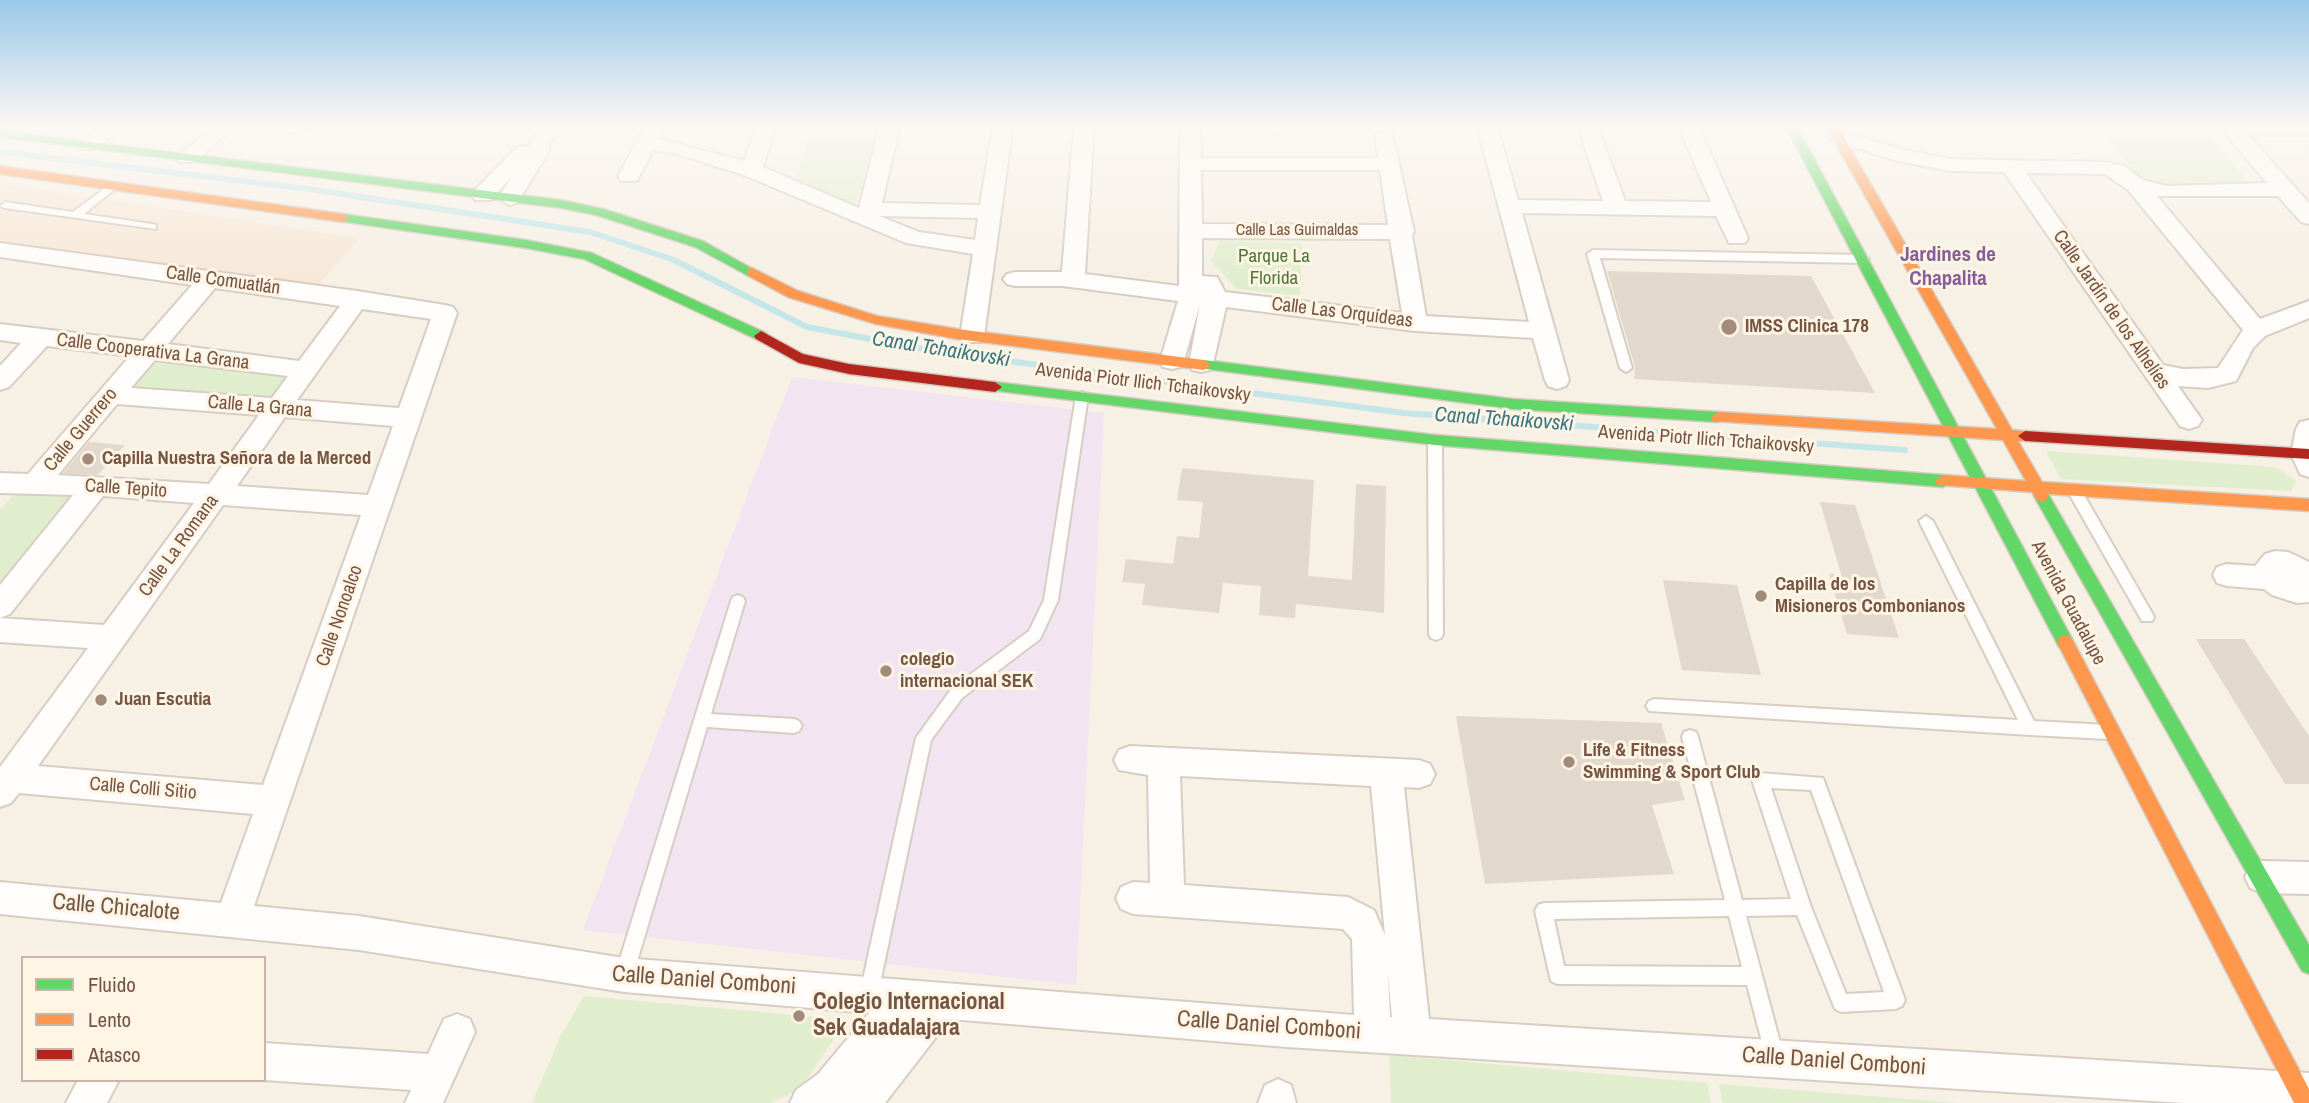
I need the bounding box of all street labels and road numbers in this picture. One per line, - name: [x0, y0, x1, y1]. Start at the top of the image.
- street label: Calle Las Guirnaldas: [1236, 221, 1358, 241]
- street label: Calle Jardín de los Alhelíes: [2048, 226, 2174, 394]
- street label: Calle Comuatlán: [164, 262, 282, 300]
- street label: Calle Las Orquídeas: [1270, 293, 1414, 333]
- street label: Calle Cooperativa La Grana: [55, 329, 251, 375]
- street label: Avenida Piotr Ilich Tchaikovsky: [1034, 359, 1252, 407]
- street label: Calle Guerrero: [39, 384, 123, 476]
- street label: Calle La Grana: [207, 391, 313, 423]
- street label: Avenida Piotr Ilich Tchaikovsky: [1597, 421, 1815, 459]
- street label: Calle Tepito: [84, 475, 168, 503]
- street label: Calle La Romana: [134, 491, 224, 601]
- street label: Avenida Guadalupe: [2026, 537, 2110, 669]
- street label: Calle Nonoalco: [312, 562, 368, 670]
- street label: Calle Colli Sitio: [89, 773, 197, 805]
- street label: Calle Chicalote: [51, 889, 181, 927]
- street label: Calle Daniel Comboni: [611, 961, 797, 1001]
- street label: Calle Daniel Comboni: [1176, 1006, 1362, 1046]
- street label: Calle Daniel Comboni: [1741, 1042, 1927, 1082]

